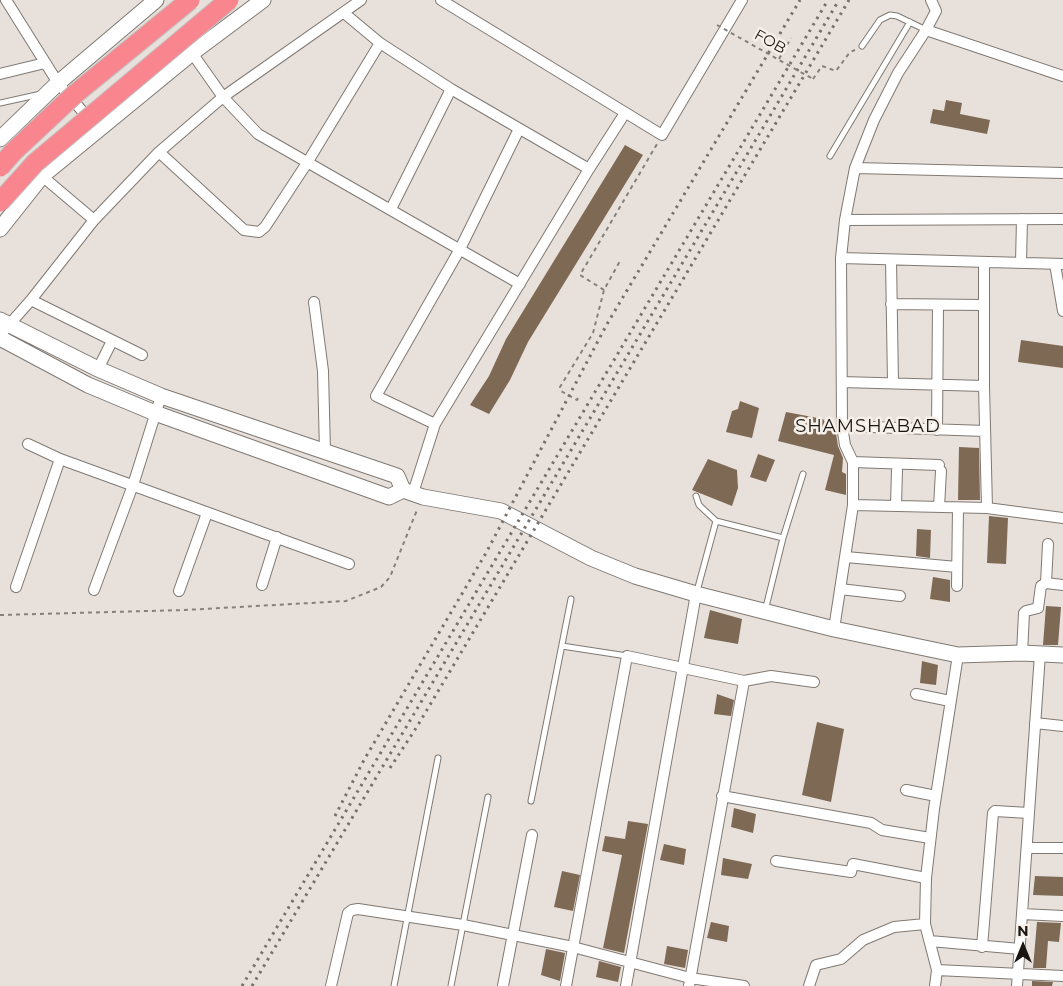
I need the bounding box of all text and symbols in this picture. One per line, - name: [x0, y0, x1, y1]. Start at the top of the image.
- street label: FOB: [751, 26, 789, 58]
- district label: SHAMSHABAD: [794, 416, 942, 438]
- north arrow: [998, 921, 1048, 971]
- text: N: [1017, 922, 1029, 940]

